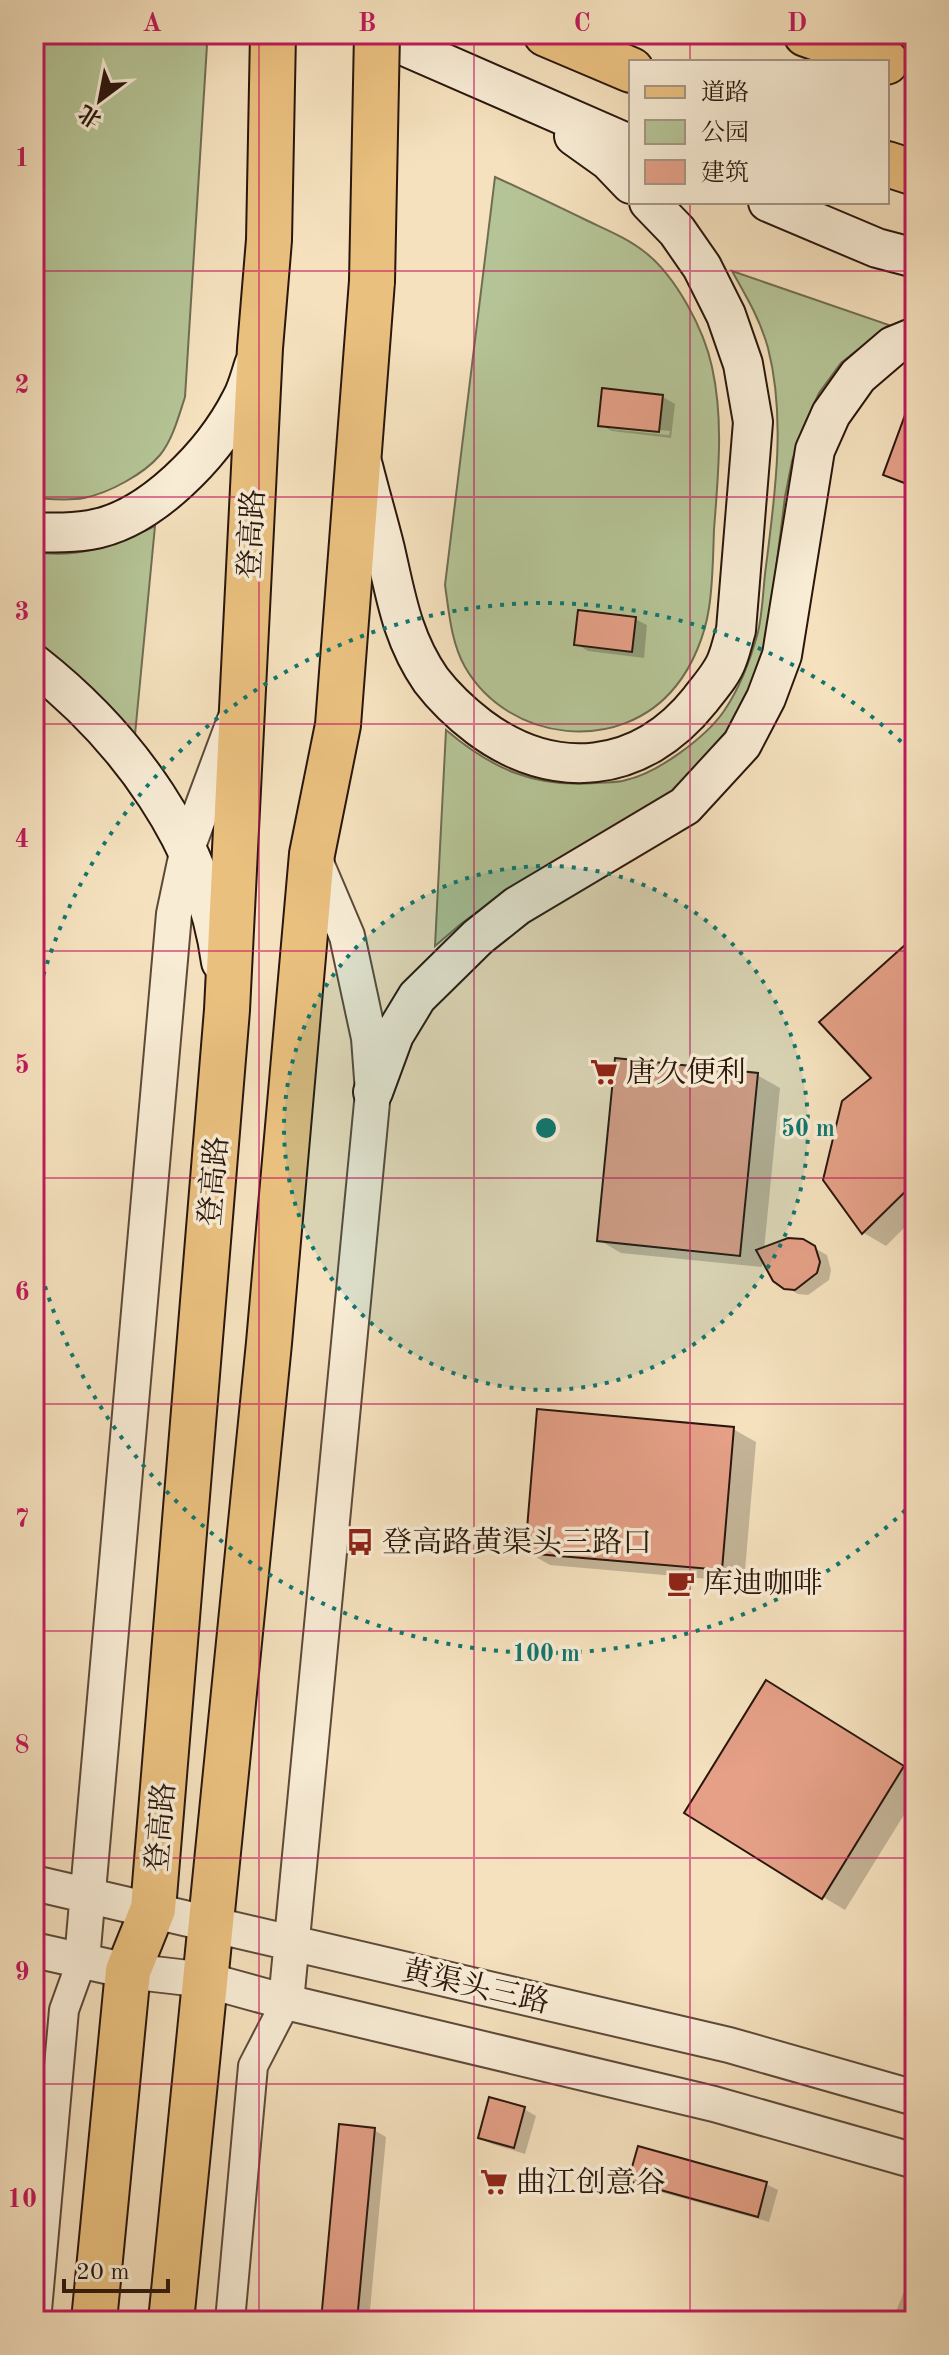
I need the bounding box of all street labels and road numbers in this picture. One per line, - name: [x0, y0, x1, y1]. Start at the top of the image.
- street label: 登高路: [233, 488, 270, 580]
- street label: 登高路: [193, 1135, 234, 1227]
- street label: 登高路: [140, 1781, 181, 1873]
- street label: 黄渠头三路: [399, 1954, 553, 2019]

